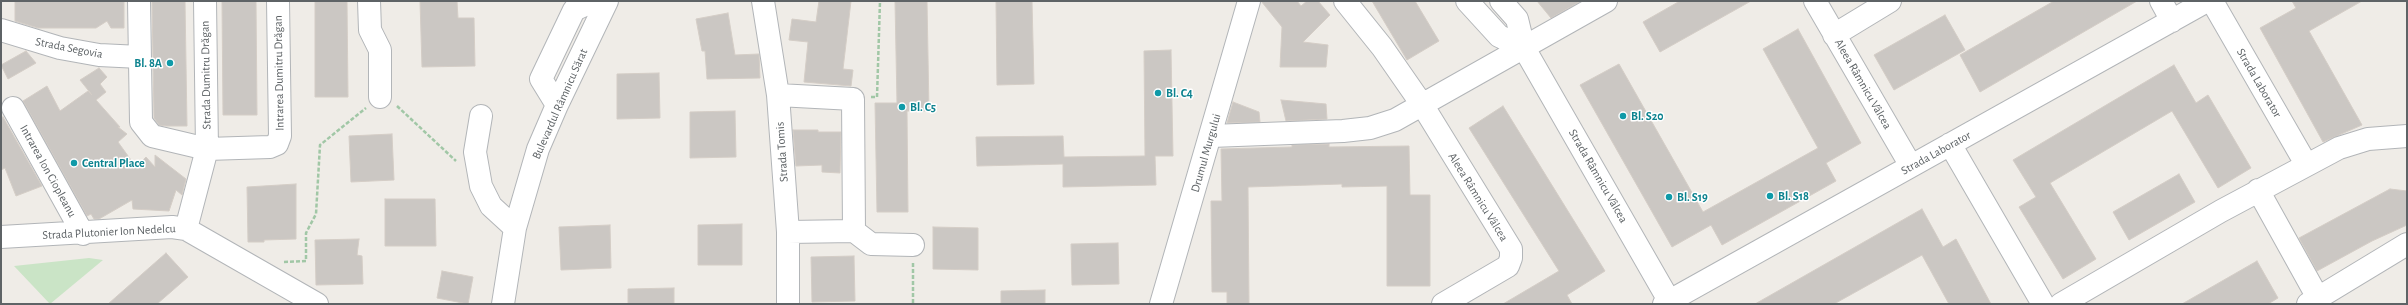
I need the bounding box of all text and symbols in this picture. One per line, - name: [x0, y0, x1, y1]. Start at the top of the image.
- street label: Intrarea Dumitru Drăgan: [271, 15, 287, 131]
- street label: Strada Dumitru Drăgan: [198, 20, 214, 130]
- street label: Strada Segovia: [34, 34, 104, 62]
- street label: Aleea Râmnicu Vâlcea: [1831, 36, 1895, 132]
- street label: Bulevardul Râmnicu Sărat: [529, 46, 591, 162]
- street label: Strada Laborator: [2233, 46, 2285, 120]
- place label: Bl. 8A: [134, 56, 162, 70]
- marker: Bl. 8A: [165, 58, 175, 68]
- place label: Bl. C4: [1166, 86, 1193, 100]
- marker: Bl. C4: [1153, 88, 1163, 98]
- place label: Bl. C5: [910, 100, 936, 114]
- marker: Bl. C5: [897, 102, 907, 112]
- place label: Bl. S20: [1631, 109, 1664, 123]
- marker: Bl. S20: [1618, 111, 1628, 121]
- street label: Drumul Murgului: [1188, 112, 1224, 194]
- street label: Strada Tomis: [773, 121, 791, 183]
- street label: Intrarea Ion Ciopleanu: [17, 122, 79, 220]
- street label: Strada Râmnicu Vâlcea: [1565, 127, 1631, 225]
- street label: Strada Laborator: [1899, 128, 1973, 178]
- street label: Aleea Râmnicu Vâlcea: [1445, 150, 1511, 244]
- place label: Central Place: [82, 156, 145, 170]
- marker: Central Place: [69, 158, 79, 168]
- place label: Bl. S18: [1778, 189, 1809, 203]
- place label: Bl. S19: [1677, 190, 1708, 204]
- marker: Bl. S18: [1765, 191, 1775, 201]
- marker: Bl. S19: [1664, 192, 1674, 202]
- street label: Strada Plutonier Ion Nedelcu: [42, 221, 176, 243]

